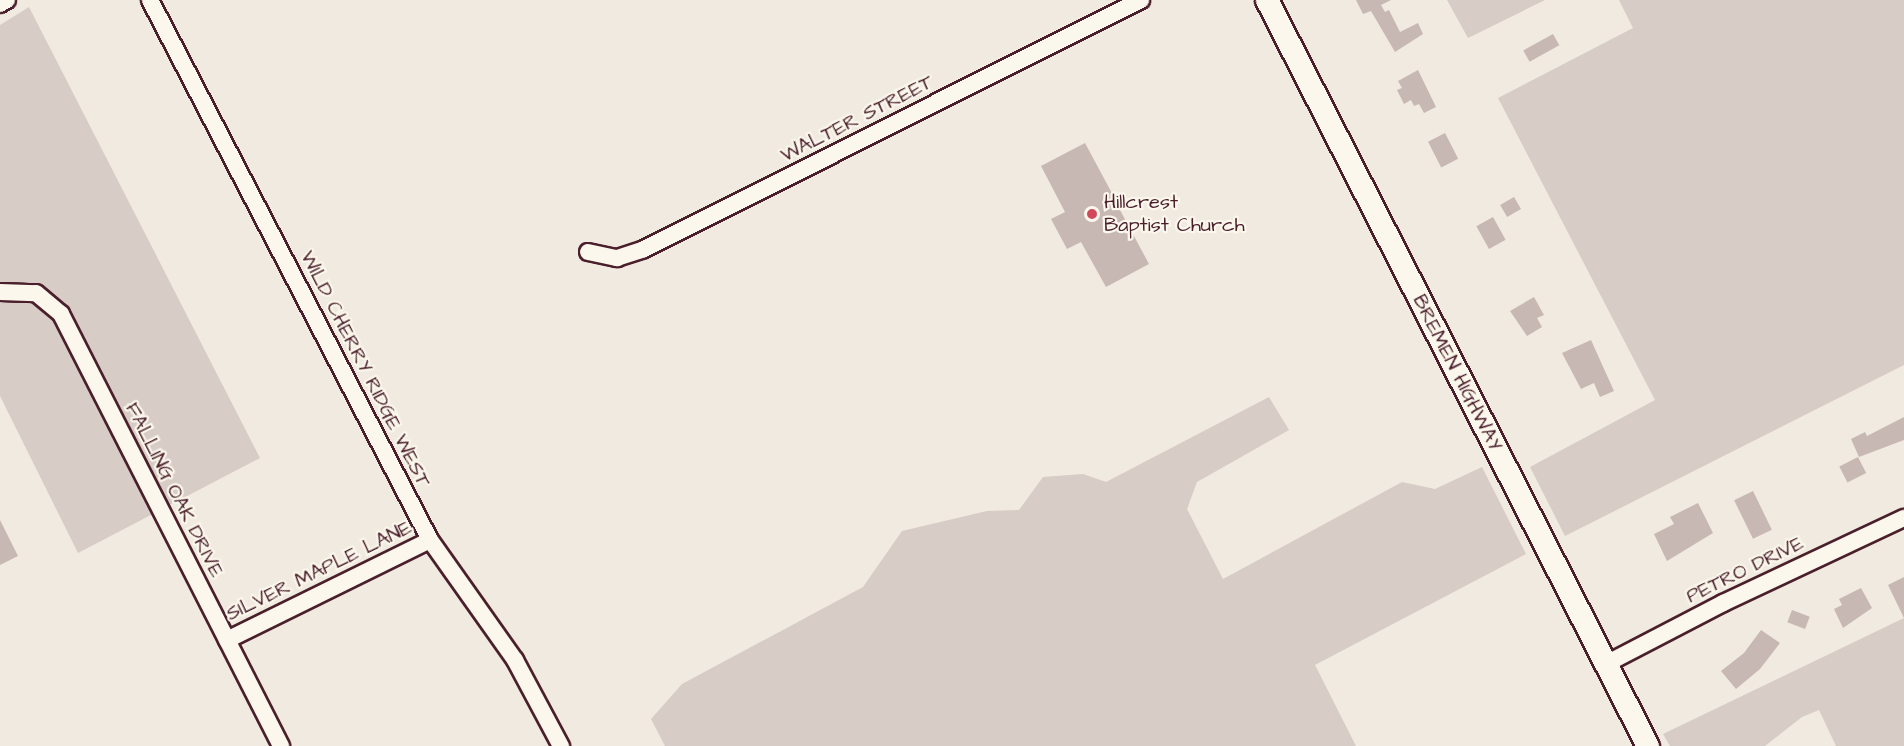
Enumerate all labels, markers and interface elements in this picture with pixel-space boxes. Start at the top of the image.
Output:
street label: WALTER STREET [777,70,937,168]
place label: Hillcrest Baptist Church [1104,190,1245,237]
marker: Hillcrest Baptist Church [1085,207,1099,221]
street label: WILD CHERRY RIDGE WEST [295,247,435,491]
street label: BREMEN HIGHWAY [1407,291,1507,455]
street label: FALLING OAK DRIVE [120,399,228,581]
street label: SILVER MAPLE LANE [222,516,416,626]
street label: PETRO DRIVE [1683,531,1807,609]

